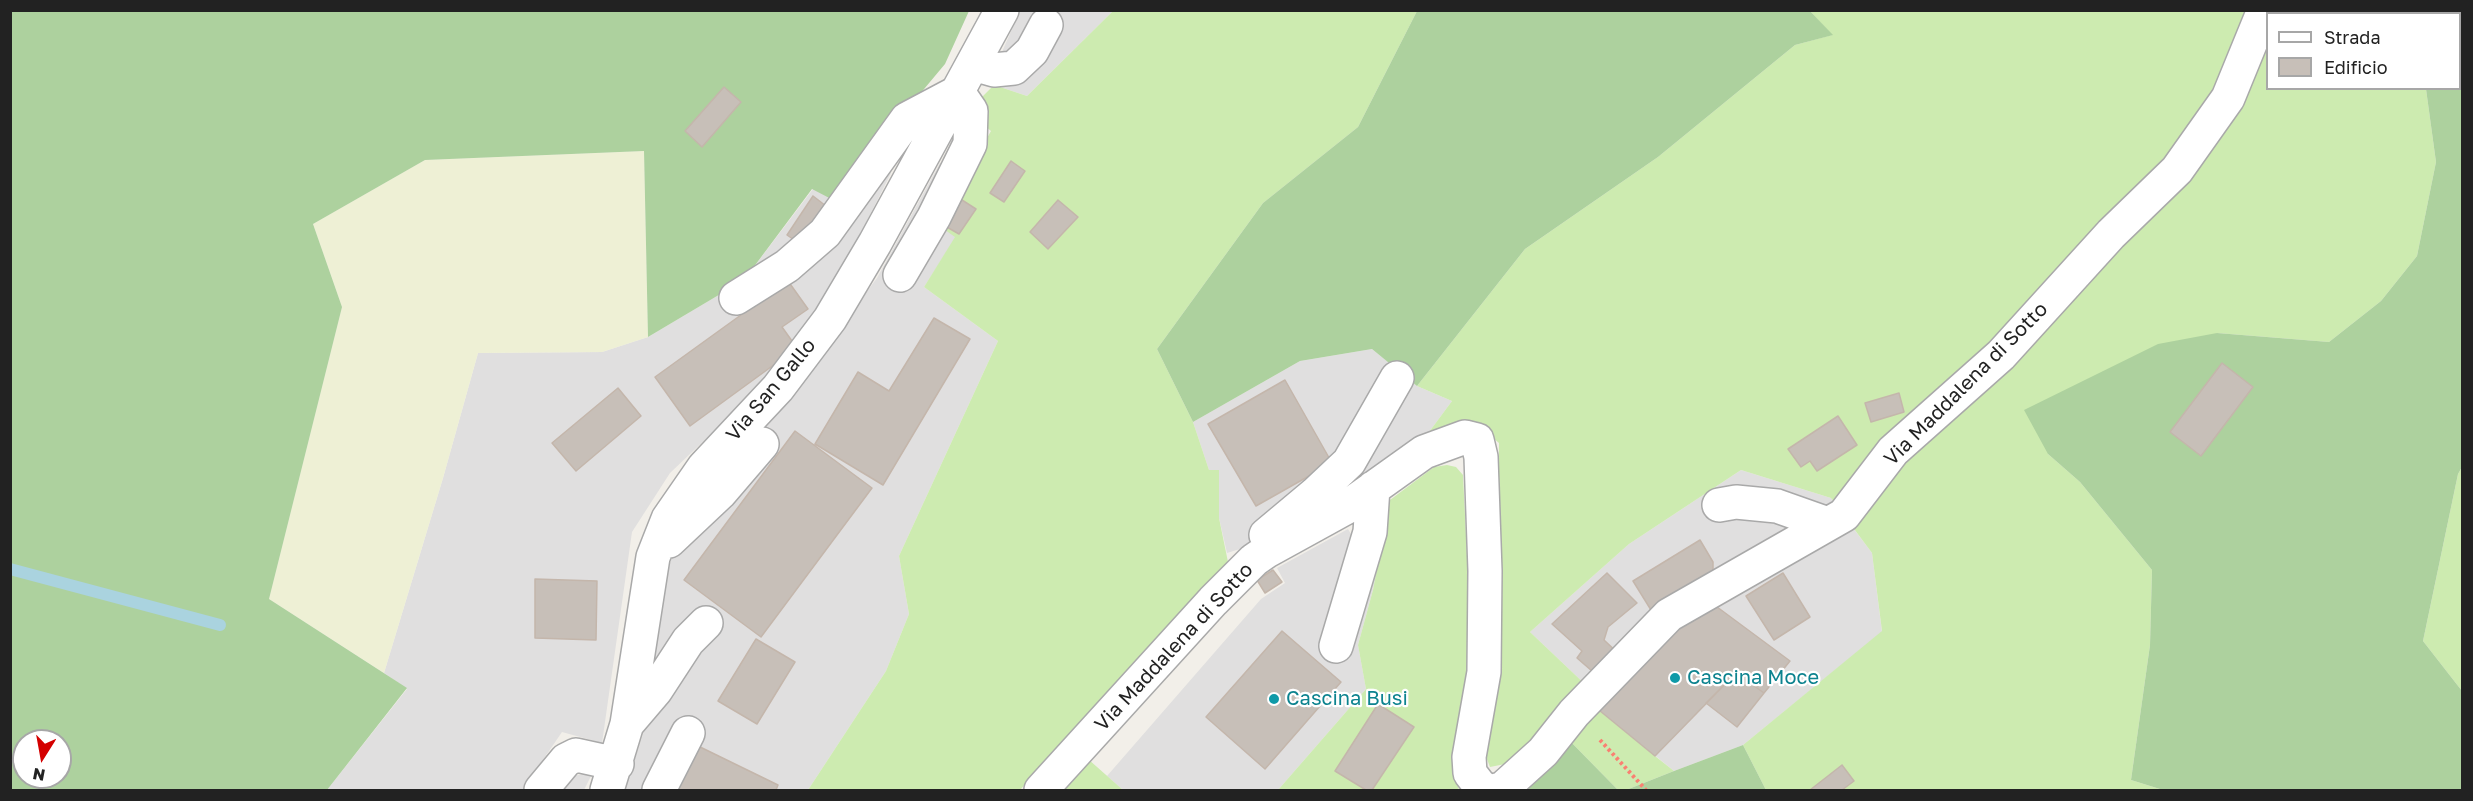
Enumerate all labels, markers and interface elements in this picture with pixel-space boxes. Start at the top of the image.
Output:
legend [2266,12,2461,90]
text: Strada [2324,26,2381,48]
text: Edificio [2324,56,2388,78]
street label: Via Maddalena di Sotto [1879,297,2053,471]
street label: Via San Gallo [721,334,821,446]
street label: Via Maddalena di Sotto [1090,558,1258,736]
place label: Cascina Moce [1687,666,1819,690]
marker: Cascina Moce [1668,671,1682,685]
place label: Cascina Busi [1286,687,1408,711]
marker: Cascina Busi [1267,692,1281,706]
north arrow [12,729,72,789]
text: N [31,764,47,786]

